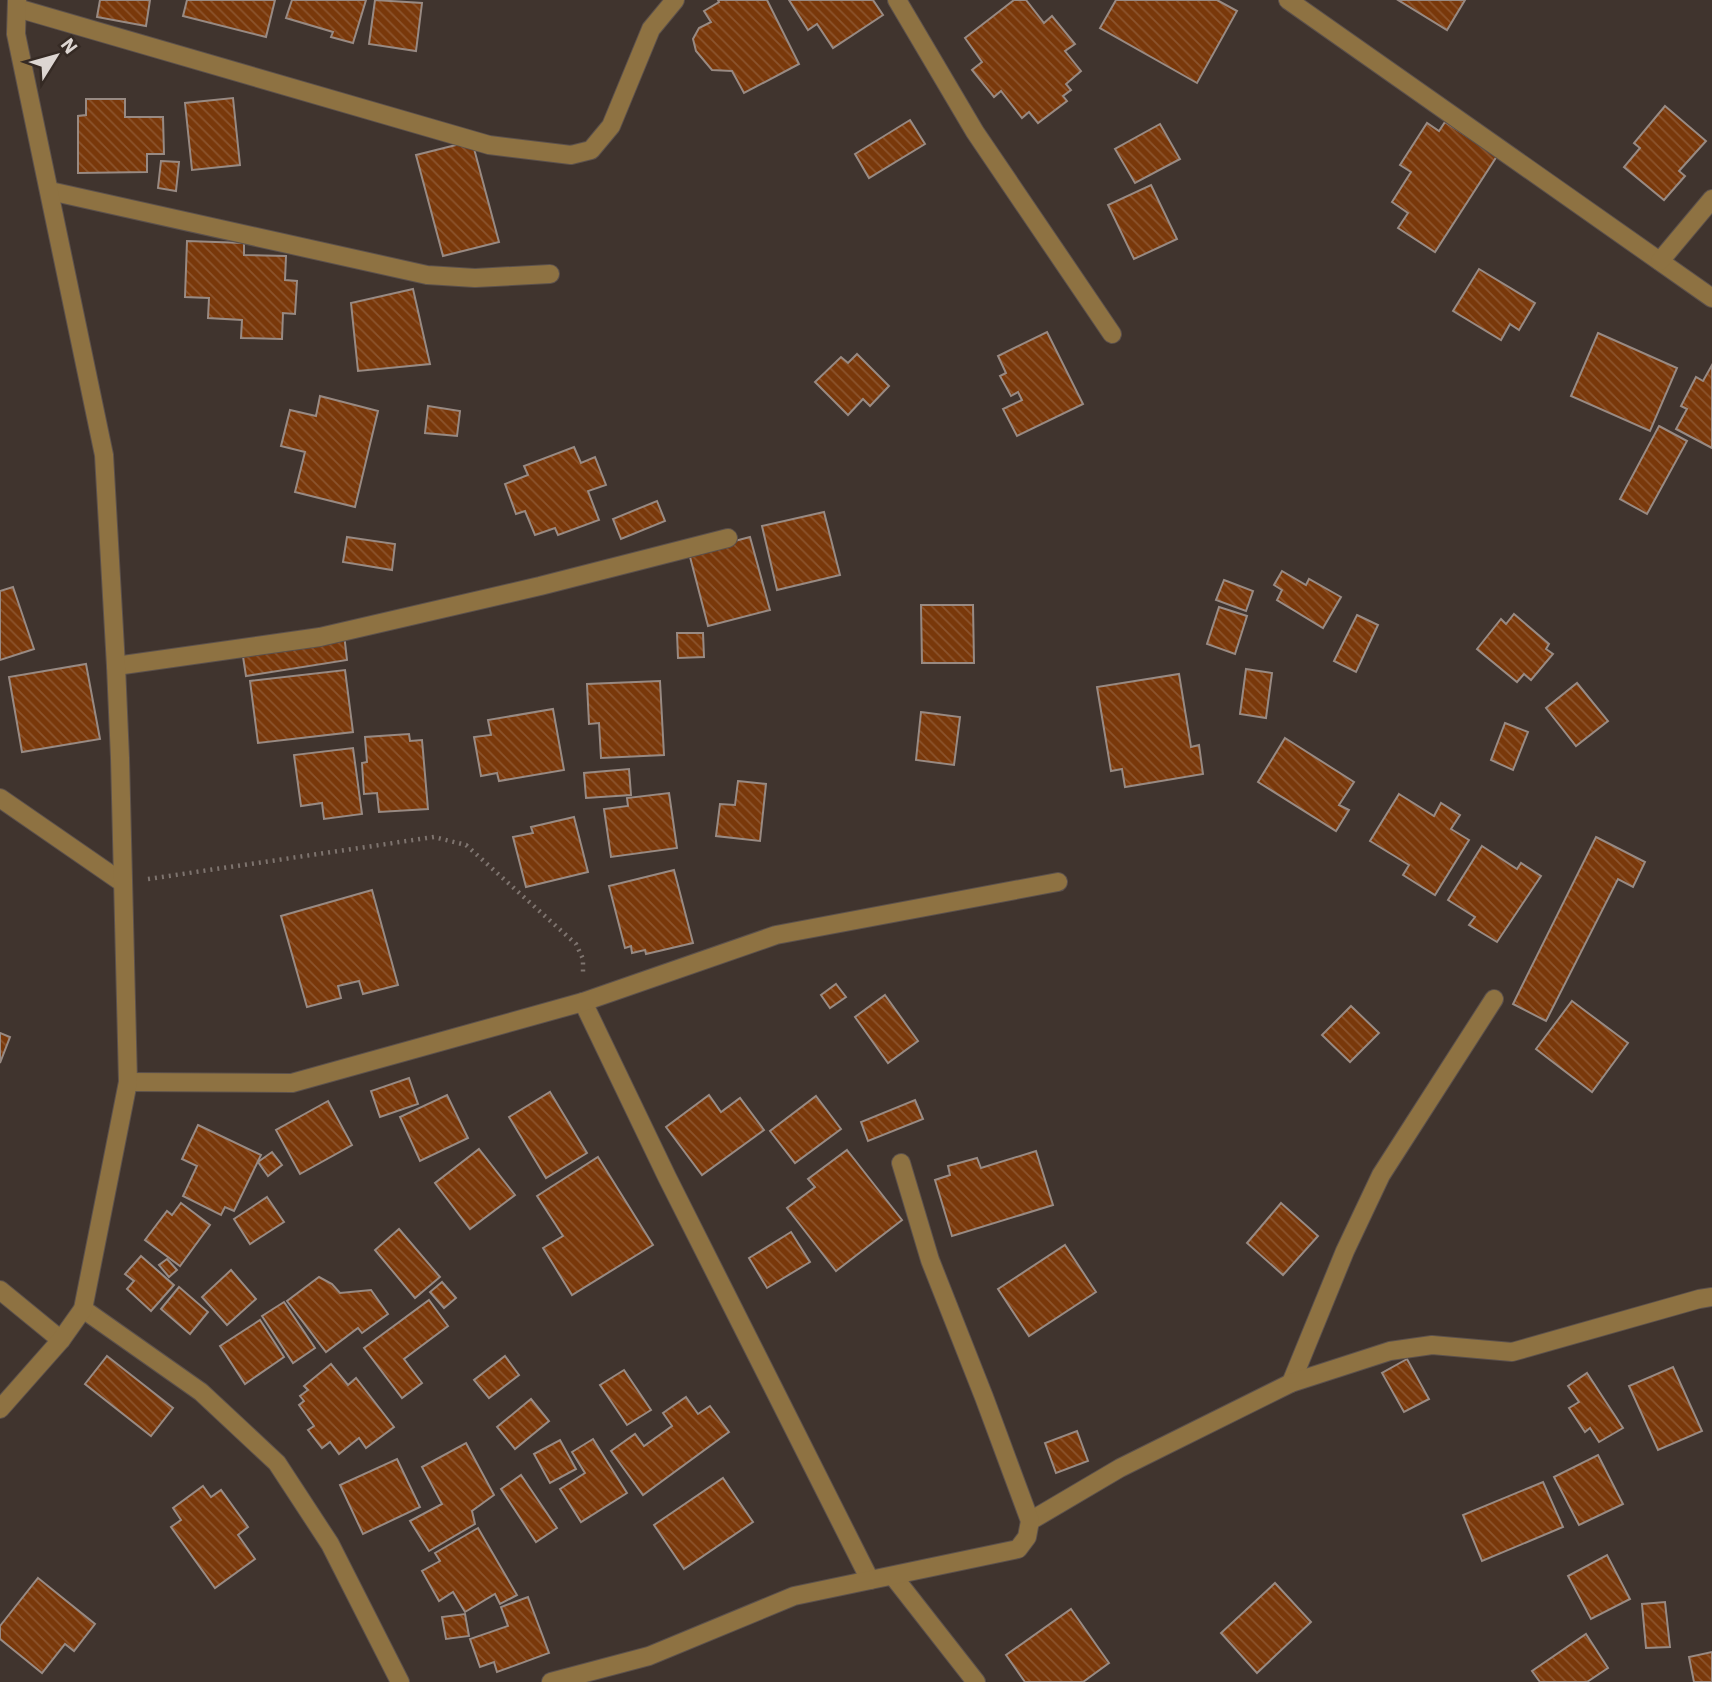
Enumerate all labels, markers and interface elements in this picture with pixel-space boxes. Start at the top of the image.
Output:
north arrow [21,21,91,91]
text: N [56,33,83,58]

